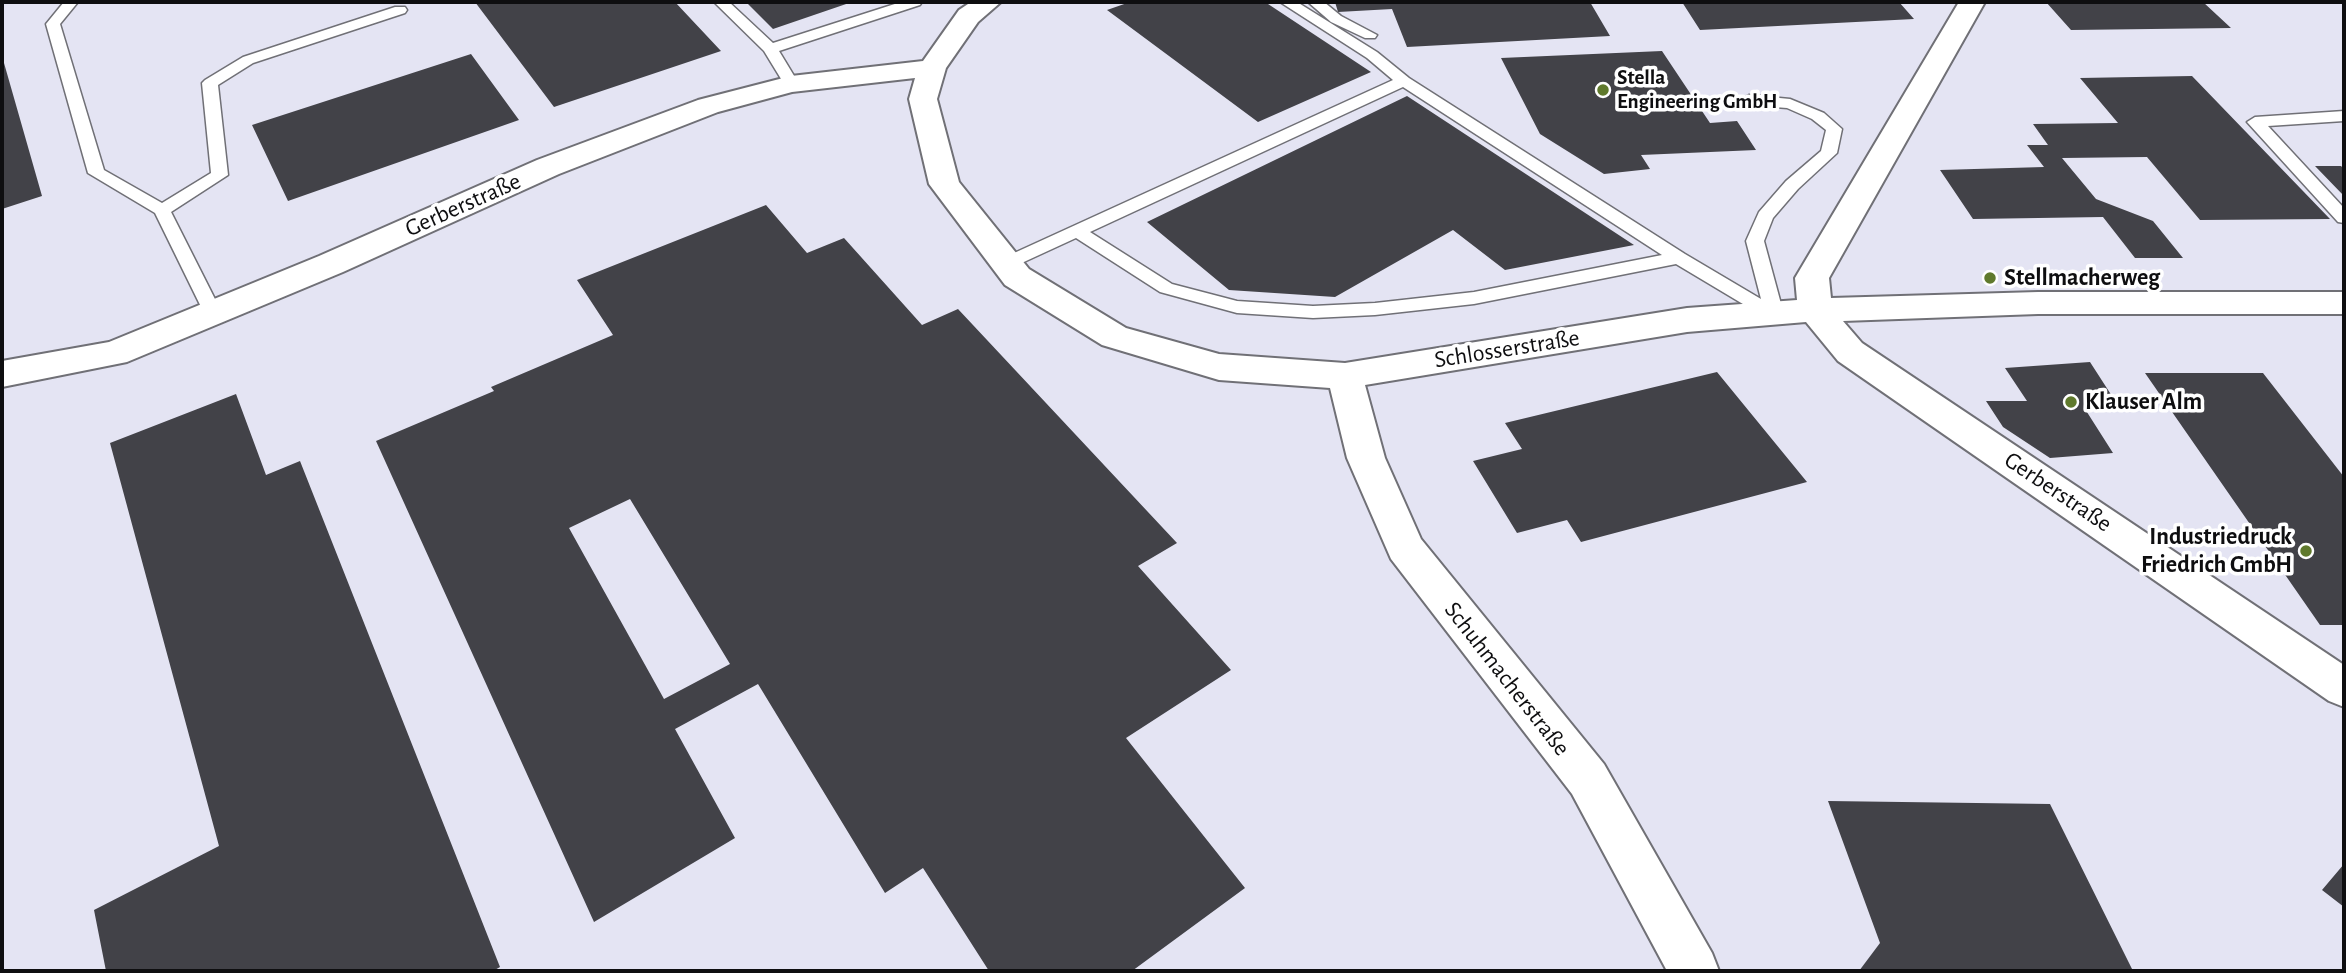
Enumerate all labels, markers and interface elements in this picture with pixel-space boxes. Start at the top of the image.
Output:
place label: Stella Engineering GmbH [1617,65,1777,115]
marker: Stella Engineering GmbH [1595,82,1611,98]
street label: Gerberstraße [401,167,525,243]
place label: Stellmacherweg [2004,264,2160,292]
marker: Stellmacherweg [1982,270,1998,286]
street label: Schlosserstraße [1432,323,1582,375]
place label: Klauser Alm [2085,388,2202,416]
marker: Klauser Alm [2063,394,2079,410]
street label: Gerberstraße [1999,446,2117,538]
place label: Industriedruck Friedrich GmbH [2141,523,2292,579]
marker: Industriedruck Friedrich GmbH [2298,543,2314,559]
street label: Schuhmacherstraße [1438,596,1576,762]

